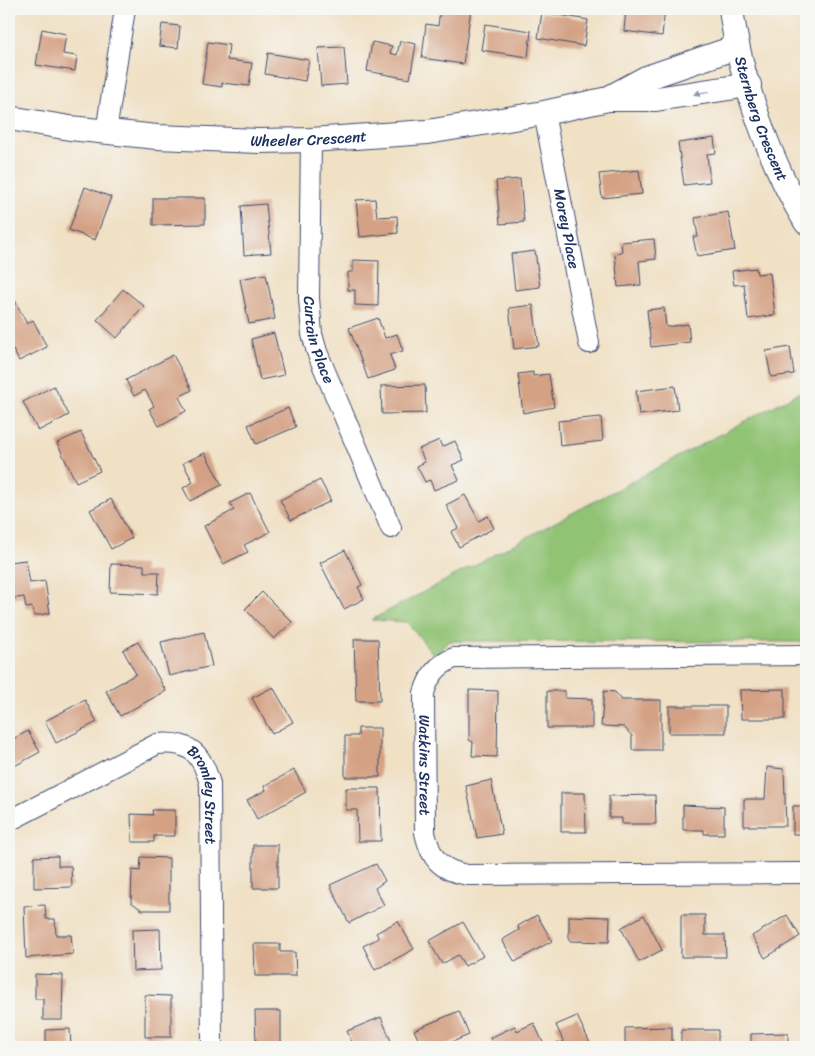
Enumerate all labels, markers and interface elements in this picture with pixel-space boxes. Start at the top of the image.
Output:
street label: Sternberg Crescent [727,53,795,186]
one-way arrow [693,89,709,97]
street label: Wheeler Crescent [250,123,368,154]
street label: Morey Place [546,186,587,271]
street label: Curtain Place [296,295,342,388]
street label: Watkins Street [411,715,438,816]
street label: Bromley Street [181,738,223,845]

